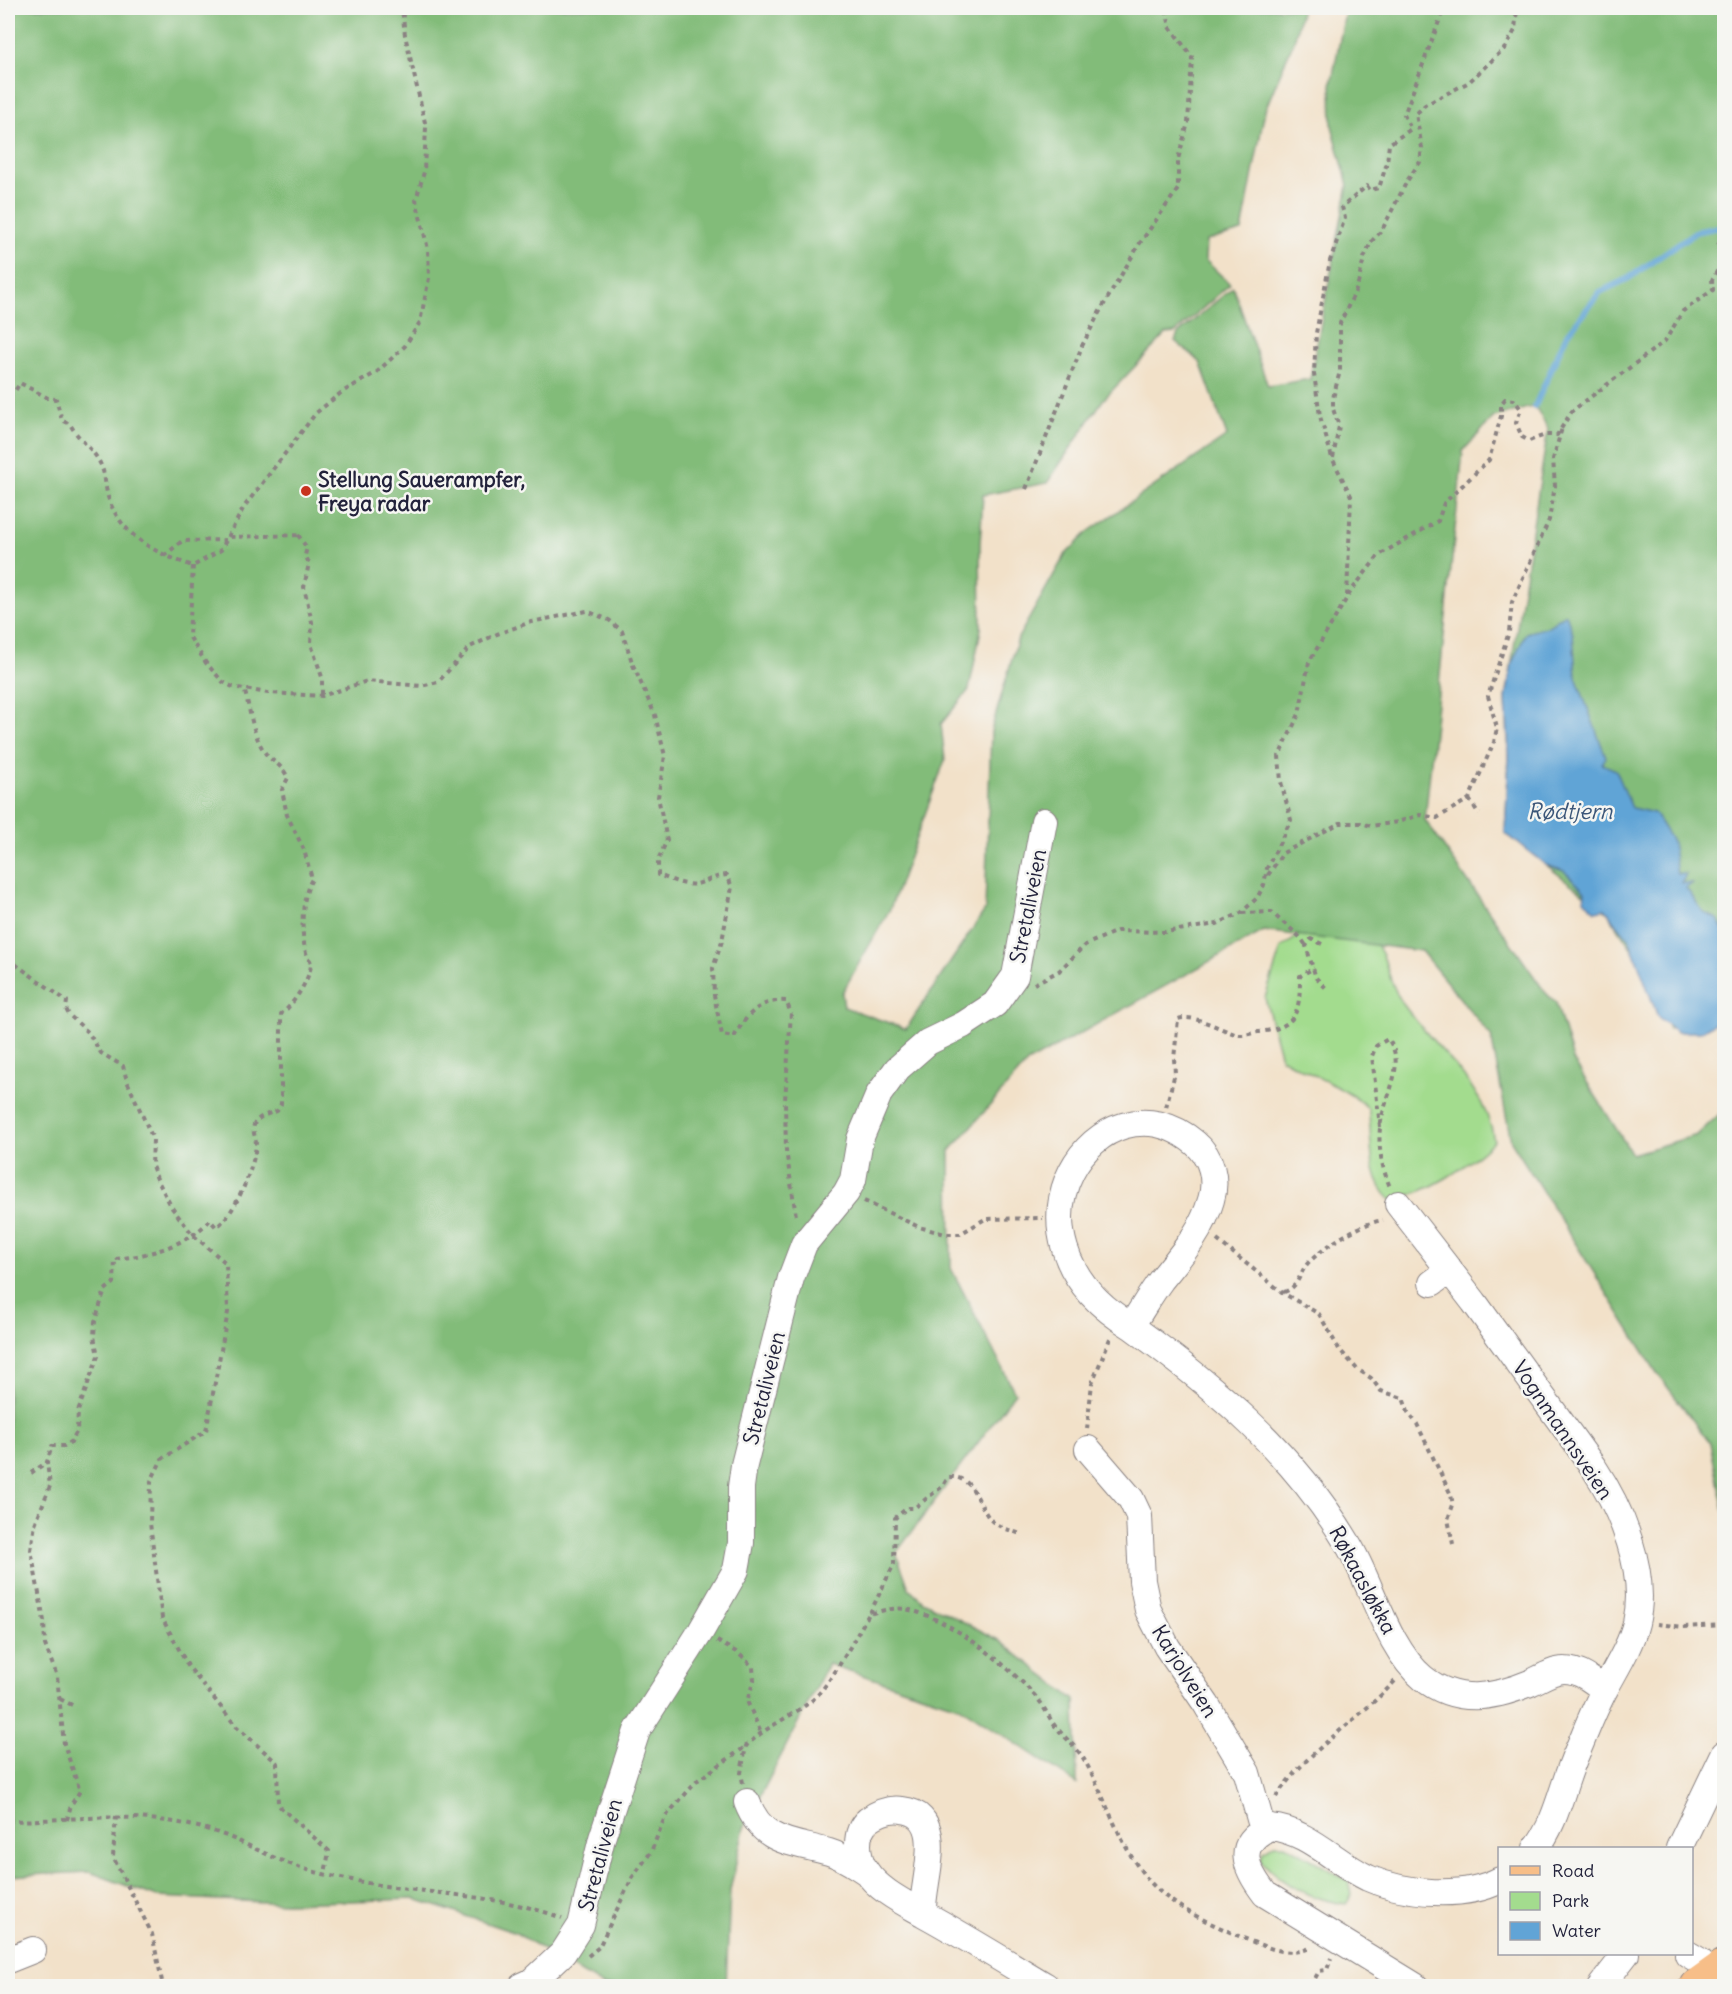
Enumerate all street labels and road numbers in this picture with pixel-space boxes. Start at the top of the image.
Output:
street label: Stretaliveien [1004,847,1052,965]
street label: Stretaliveien [737,1329,791,1447]
street label: Vognmannsveien [1507,1355,1619,1505]
street label: Røkaasløkka [1323,1521,1403,1639]
street label: Karjolveien [1146,1620,1224,1722]
street label: Stretaliveien [572,1796,628,1914]

